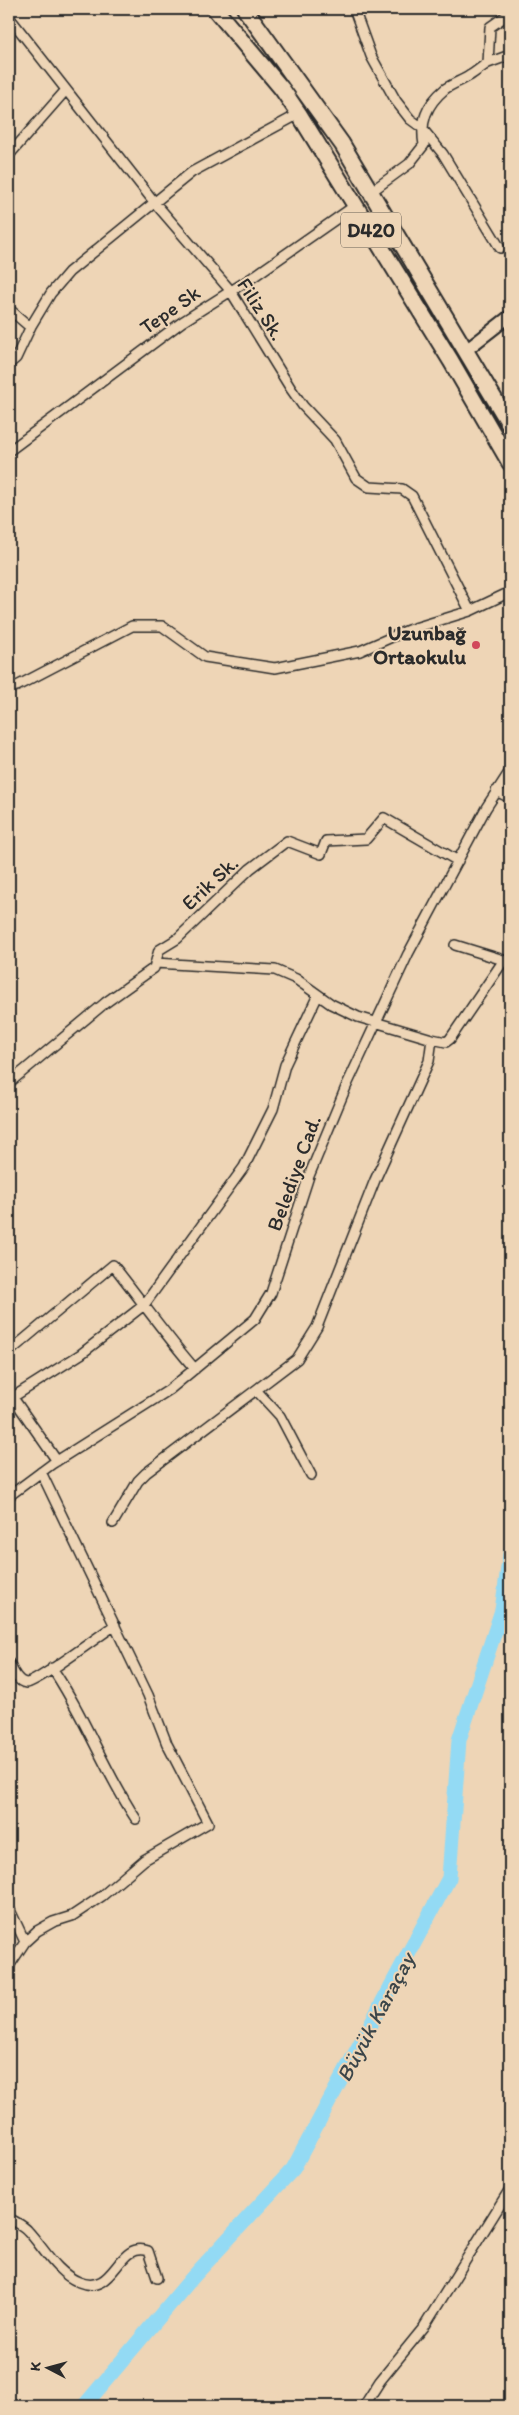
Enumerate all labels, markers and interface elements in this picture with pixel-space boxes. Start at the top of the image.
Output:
road number: D420 [341,212,401,248]
street label: Filiz Sk. [232,273,291,345]
street label: Tepe Sk [135,280,205,339]
place label: Uzunbağ Ortaokulu [373,620,467,669]
marker: Uzunbağ Ortaokulu [470,639,482,651]
street label: Erik Sk. [176,850,243,915]
street label: Belediye Cad. [261,1112,326,1234]
water label: Büyük Karaçay [330,1946,422,2086]
north arrow [22,2342,72,2392]
text: K [27,2360,45,2372]

